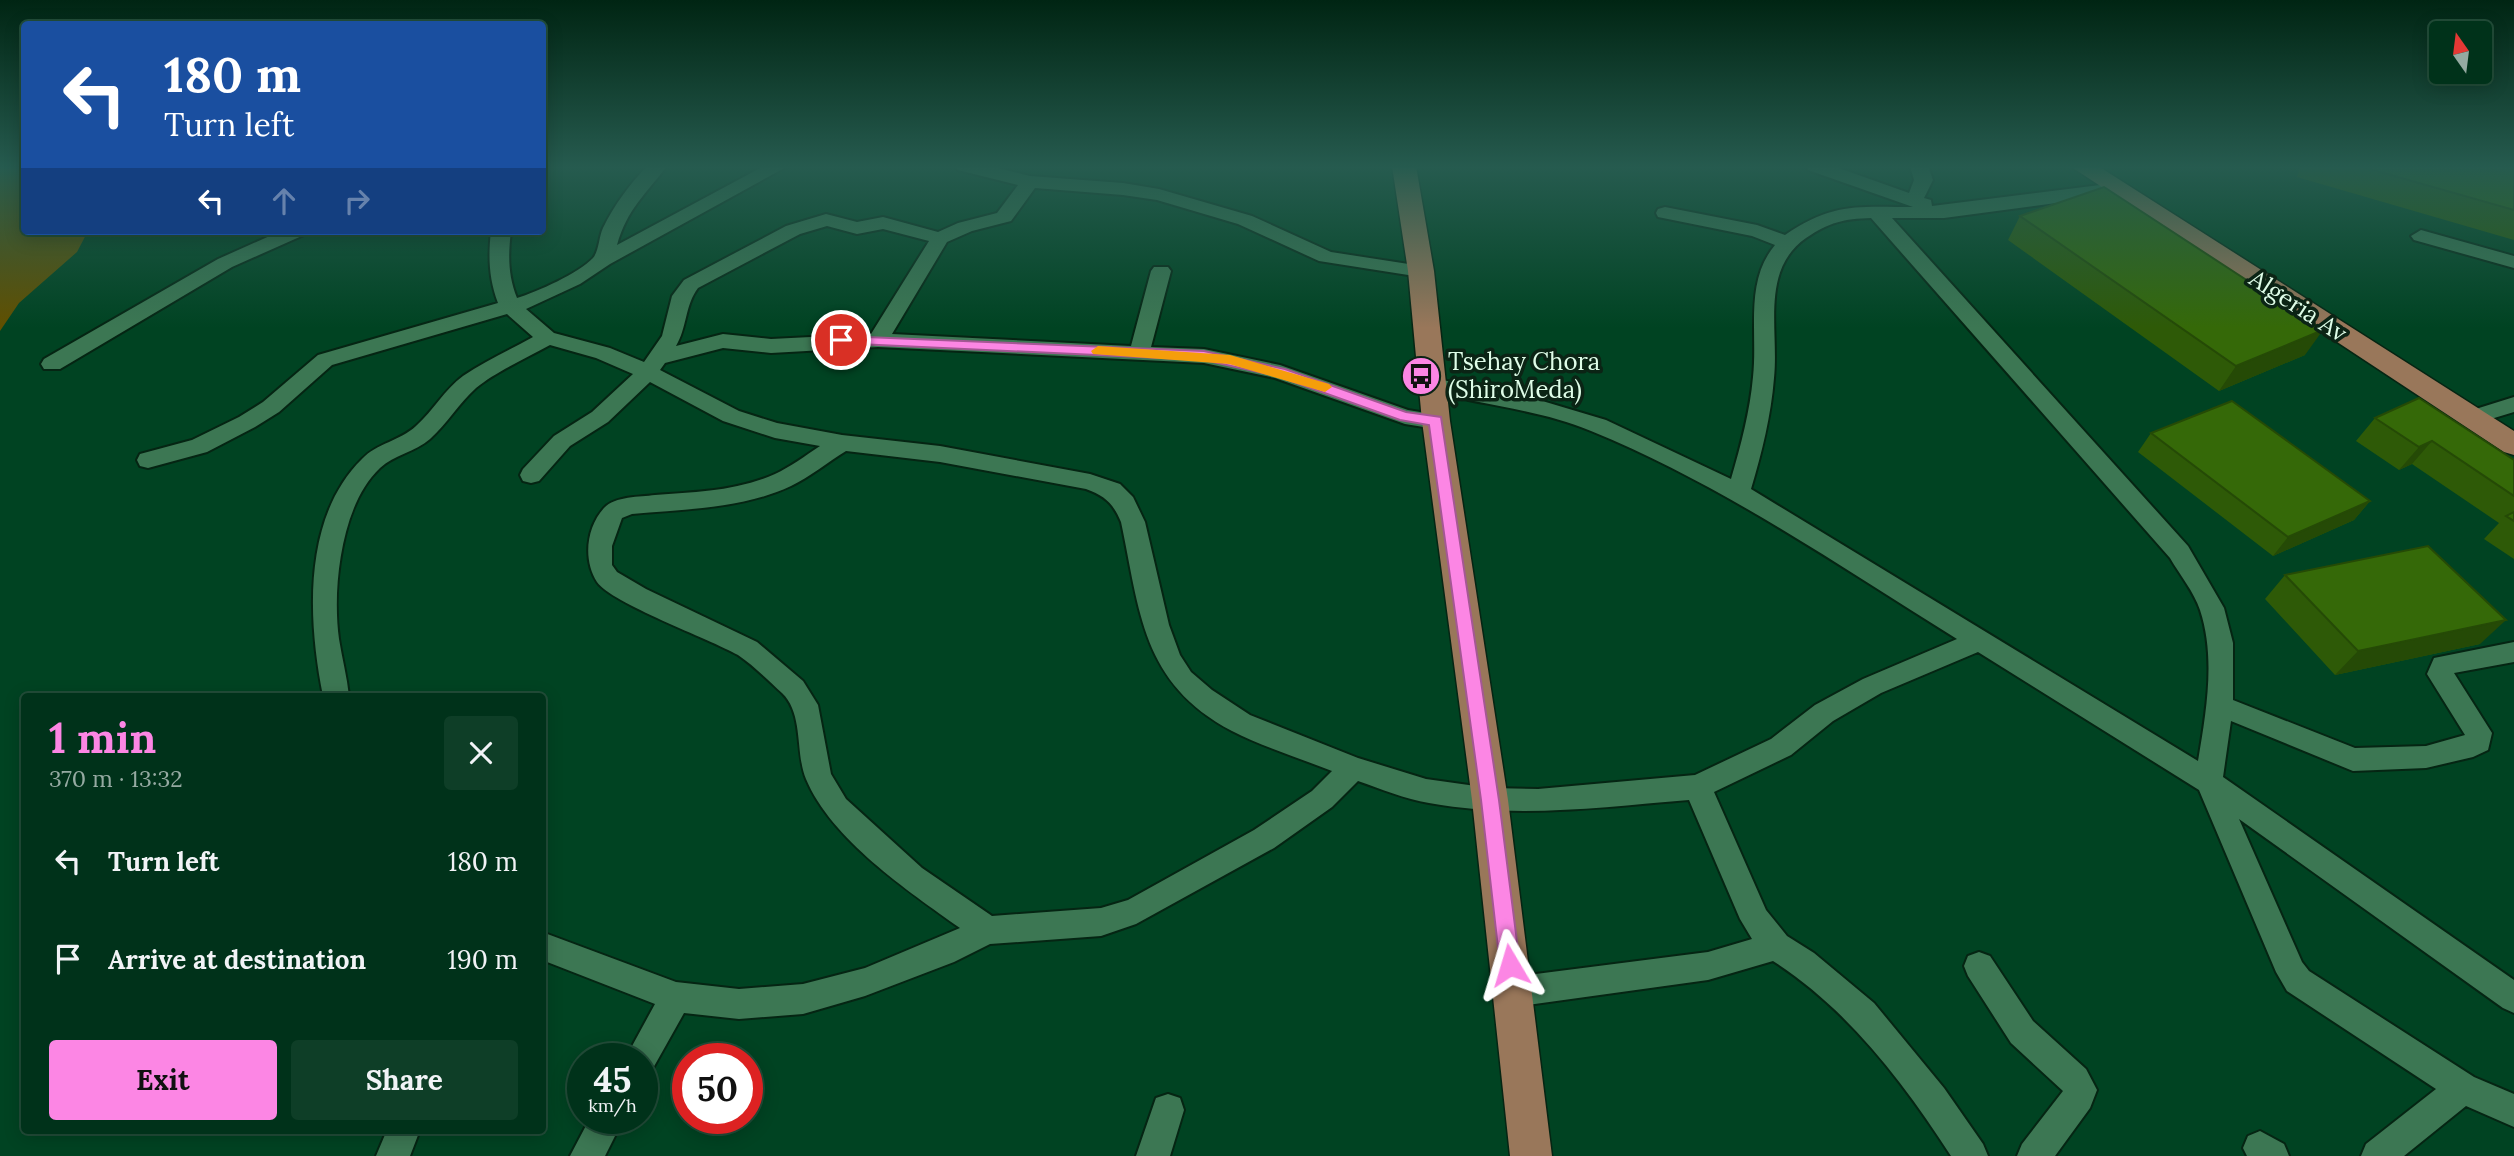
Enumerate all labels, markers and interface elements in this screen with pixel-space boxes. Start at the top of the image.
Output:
north arrow [2429,21,2492,84]
map controls [2429,21,2492,84]
text: 180 m [164,43,301,105]
icon: left [49,49,140,140]
text: Turn left [164,104,294,145]
icon: left [192,182,230,220]
icon: ahead [265,182,303,220]
icon: right [338,182,376,220]
street label: Algeria Av [2243,262,2354,349]
pin [811,310,871,370]
icon: arrive [822,321,860,359]
place label: Tsehay Chora (ShiroMeda) [1448,346,1600,405]
bus stop icon: Tsehay Chora (ShiroMeda) [1400,355,1442,397]
text: 1 min [49,711,156,765]
button: close [444,716,518,790]
text: 370 m · 13:32 [49,764,183,793]
icon: left [49,842,87,880]
text: Turn left [108,845,219,878]
text: 180 m [448,845,518,878]
position arrow [1473,928,1547,1002]
icon: arrive [49,940,87,978]
text: Arrive at destination [108,943,366,976]
text: 190 m [447,943,518,976]
button: Exit [49,1040,277,1120]
button: Share [291,1040,518,1120]
speed limit sign: 50 [672,1043,763,1134]
text: 45 [593,1057,632,1102]
text: km/h [588,1094,637,1117]

